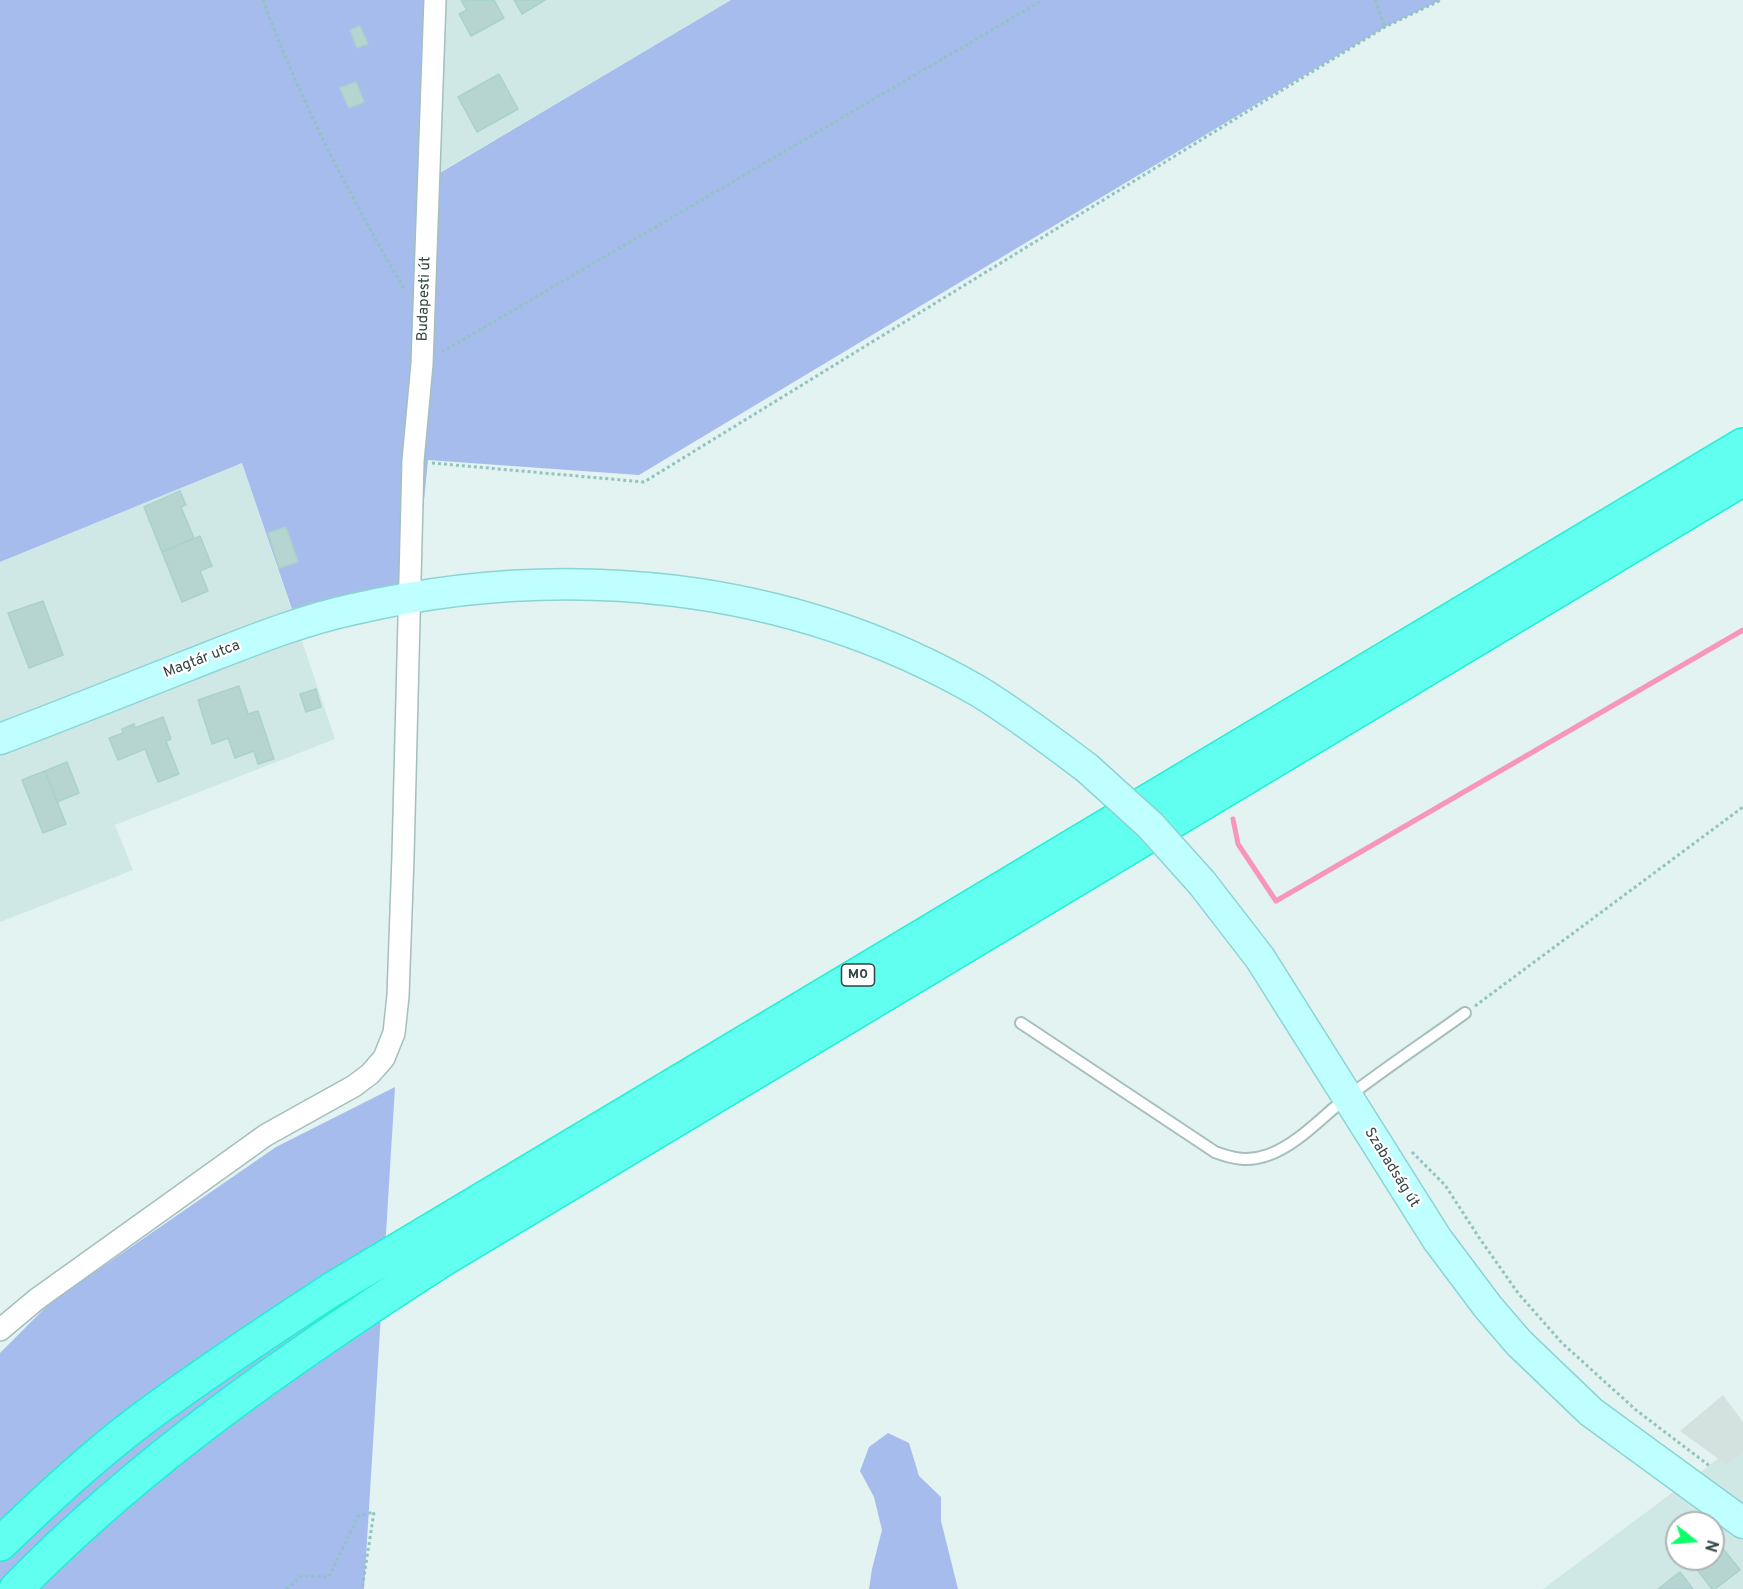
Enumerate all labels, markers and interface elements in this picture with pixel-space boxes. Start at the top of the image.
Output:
street label: Budapesti út [415,256,435,342]
street label: Magtár utca [161,637,243,683]
road number: M0 [842,964,874,986]
street label: Szabadság út [1359,1125,1423,1211]
north arrow [1665,1511,1725,1571]
text: N [1699,1537,1722,1554]

